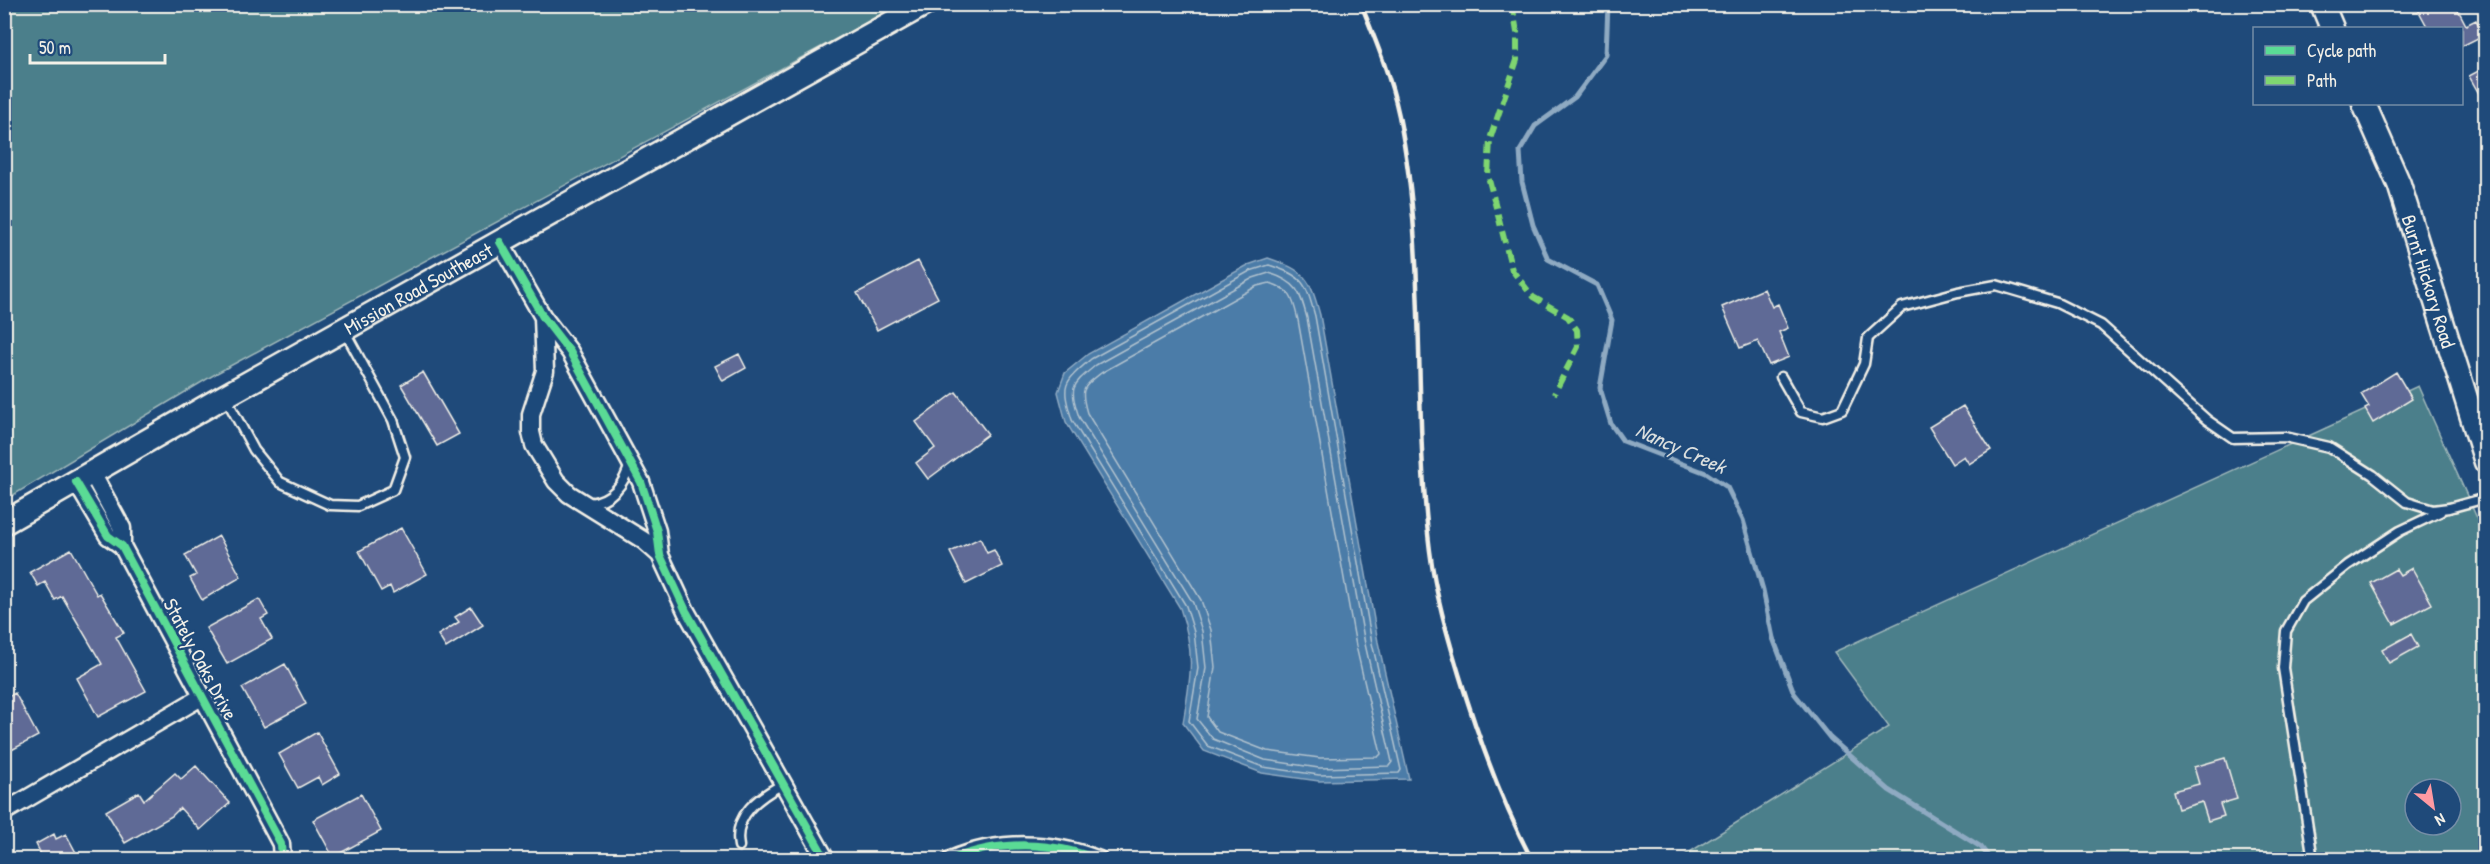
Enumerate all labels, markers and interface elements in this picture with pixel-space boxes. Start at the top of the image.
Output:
scale bar [30,27,165,65]
legend [2253,27,2463,105]
text: 50 m [39,35,71,60]
text: Cycle path [2307,38,2377,63]
text: Path [2307,68,2337,93]
street label: Burnt Hickory Road [2396,211,2463,351]
street label: Mission Road Southeast [339,235,498,340]
water label: Nancy Creek [1631,415,1733,482]
street label: Stately Oaks Drive [158,593,244,725]
north arrow [2403,777,2463,837]
text: N [2431,808,2450,832]

